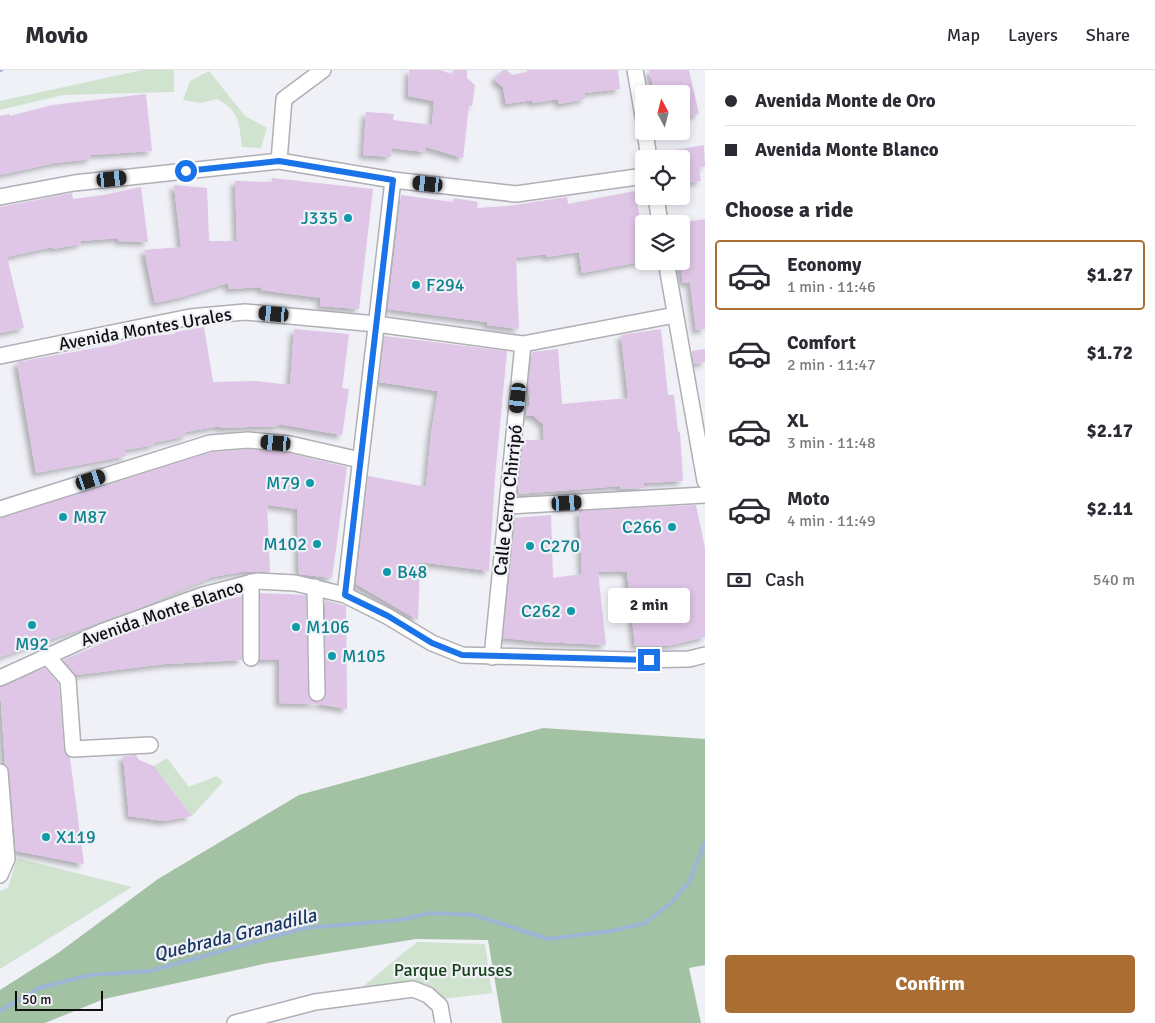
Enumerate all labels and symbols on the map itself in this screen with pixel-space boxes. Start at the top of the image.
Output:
north arrow [635,85,690,140]
route start [175,160,197,182]
car [96,170,127,188]
car [412,175,443,193]
place label: J335 [301,207,338,229]
marker: J335 [342,212,354,224]
place label: F294 [426,274,465,296]
marker: F294 [410,279,422,291]
street label: Avenida Montes Urales [57,303,233,355]
car [258,305,289,323]
car [508,382,527,414]
street label: Calle Cerro Chirripó [489,423,527,577]
car [260,434,291,452]
car [74,468,107,492]
place label: M79 [266,472,300,494]
marker: M79 [304,477,316,489]
car [551,495,582,511]
place label: M87 [73,506,107,528]
marker: M87 [57,511,69,523]
place label: C266 [622,516,662,538]
marker: C266 [666,521,678,533]
place label: M102 [263,533,307,555]
place label: C270 [540,535,580,557]
marker: M102 [311,538,323,550]
marker: C270 [524,540,536,552]
place label: B48 [397,561,427,583]
marker: B48 [381,566,393,578]
street label: Avenida Monte Blanco [78,575,246,651]
callout: 2 min [608,588,690,622]
place label: C262 [521,600,561,622]
marker: C262 [565,605,577,617]
place label: M106 [306,616,350,638]
marker: M92 [26,619,38,631]
marker: M106 [290,621,302,633]
place label: M92 [15,633,49,655]
place label: M105 [342,645,386,667]
route end [638,649,660,671]
marker: M105 [326,650,338,662]
place label: X119 [56,826,96,848]
marker: X119 [40,831,52,843]
water label: Quebrada Granadilla [151,903,320,967]
park label: Parque Puruses [394,959,512,981]
scale bar [15,988,102,1011]

